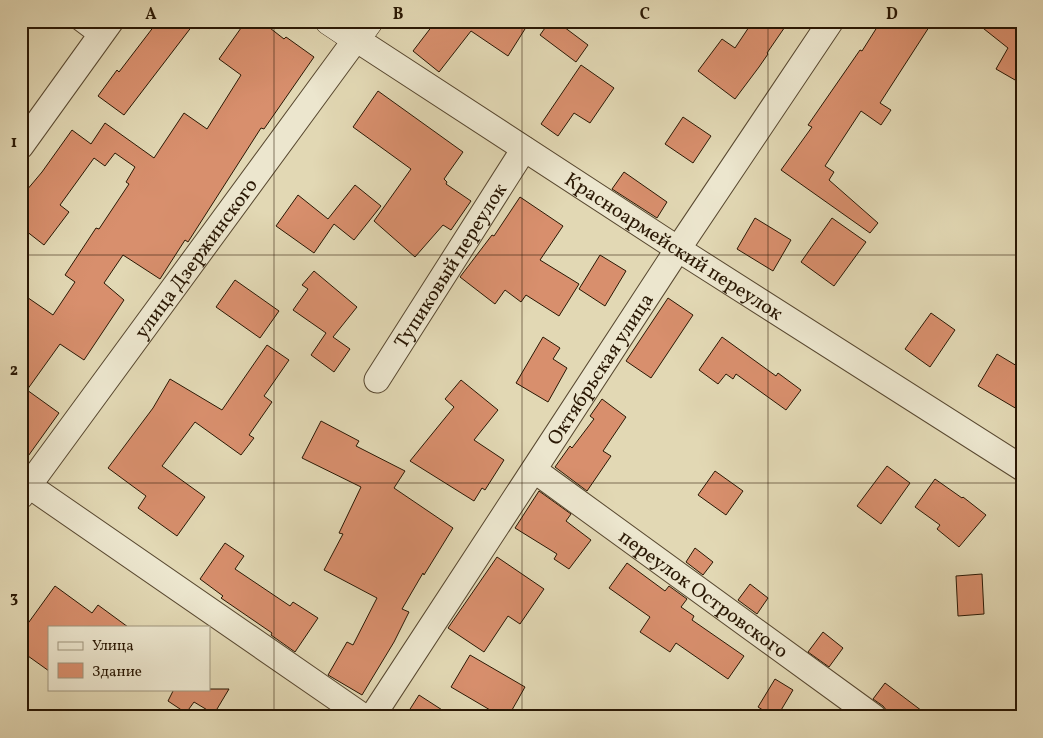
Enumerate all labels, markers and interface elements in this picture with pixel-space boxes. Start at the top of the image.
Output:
text: A [145,4,157,26]
text: B [393,4,404,26]
text: C [640,4,650,26]
text: D [886,4,898,26]
text: 1 [11,132,17,154]
street label: Красноармейский переулок [558,167,788,328]
street label: улица Дзержинского [129,173,265,345]
street label: Тупиковый переулок [389,178,515,354]
street label: Октябрьская улица [541,288,661,451]
text: 2 [10,360,18,382]
street label: переулок Островского [612,524,793,666]
text: 3 [10,587,18,609]
legend [48,626,210,690]
text: Улица [92,636,134,657]
text: Здание [92,662,142,683]

